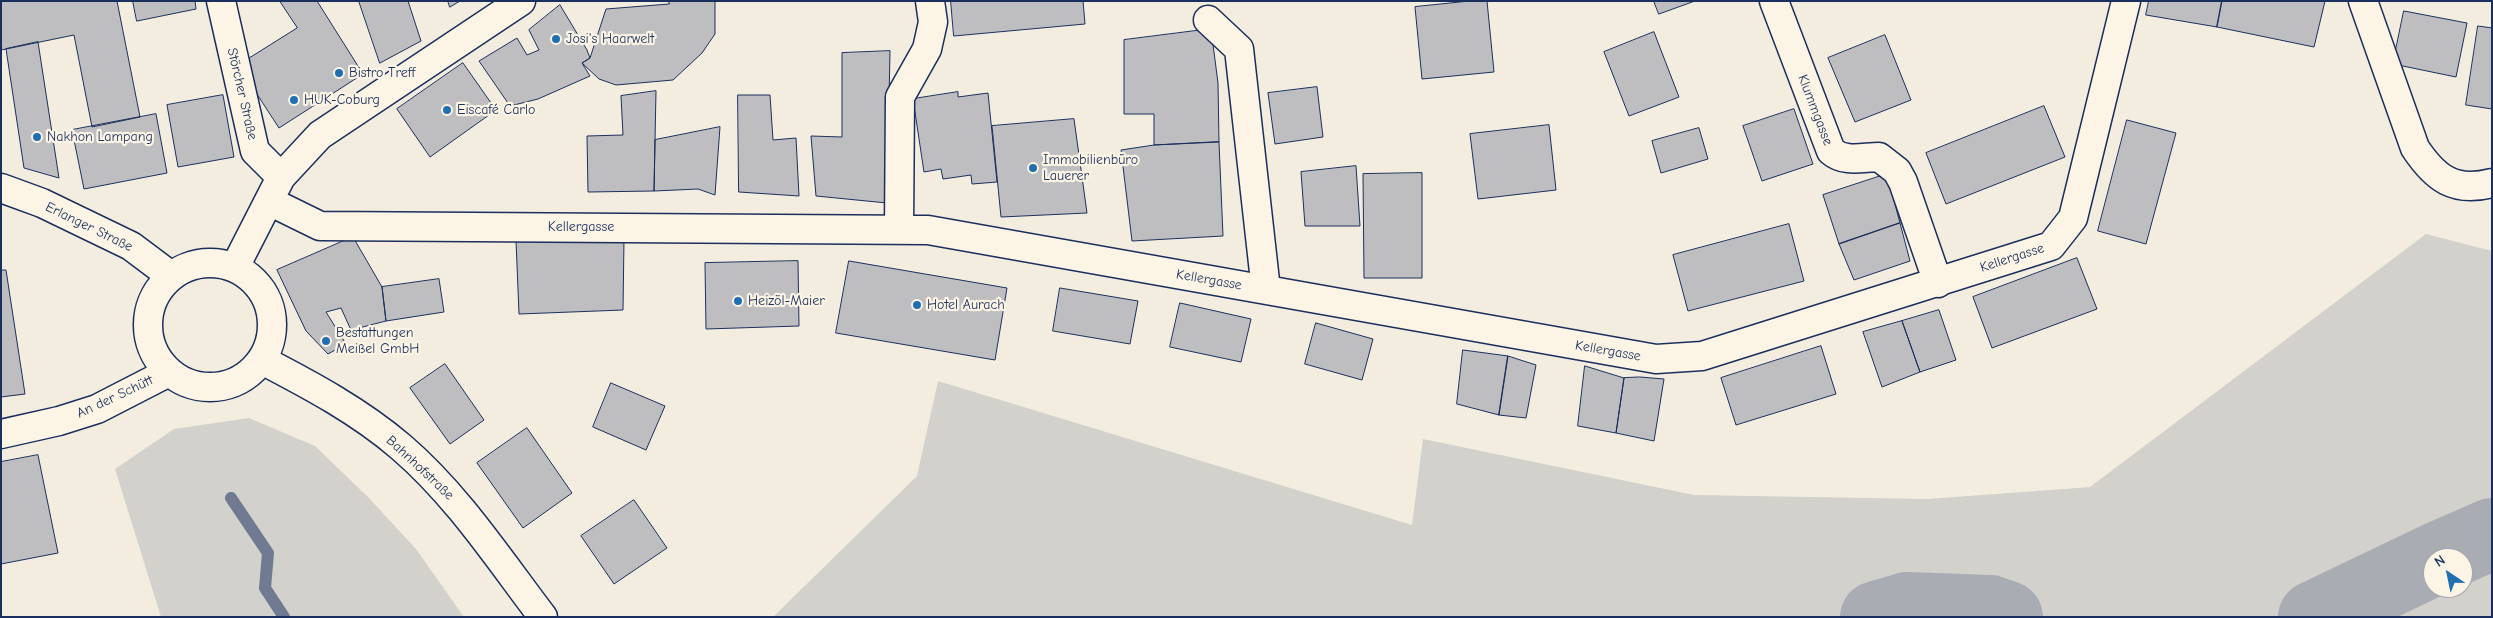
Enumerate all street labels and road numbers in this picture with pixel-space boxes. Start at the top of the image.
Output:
street label: Störcher Straße [223,46,261,142]
street label: Klummgasse [1794,72,1836,148]
street label: Erlanger Straße [42,199,136,255]
street label: Kellergasse [548,219,614,235]
street label: Kellergasse [1978,240,2046,276]
street label: Kellergasse [1175,266,1243,294]
street label: Kellergasse [1574,337,1642,365]
street label: An der Schütt [74,372,156,422]
street label: Bahnhofstraße [383,432,457,504]

